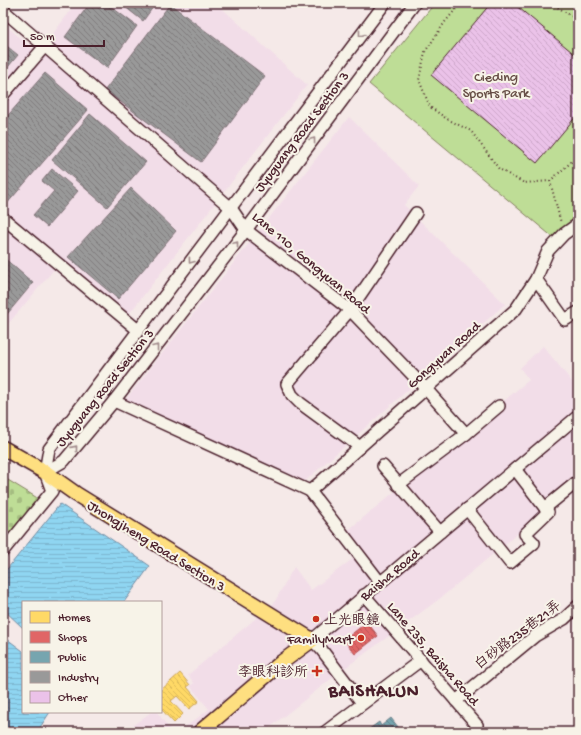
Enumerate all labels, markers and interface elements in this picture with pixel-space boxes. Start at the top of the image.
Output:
scale bar [24,22,104,48]
one-way arrow [359,30,366,37]
text: 50 m [30,31,55,45]
street label: Jyuguang Road Section 3 [252,69,354,196]
park label: Cieding Sports Park [463,70,531,103]
one-way arrow [309,137,316,144]
street label: Lane 110, Gongyuan Road [248,209,375,320]
one-way arrow [231,242,238,249]
one-way arrow [188,257,195,264]
street label: Gongyuan Road [405,317,486,393]
street label: Jyuguang Road Section 3 [53,326,159,451]
one-way arrow [151,344,158,351]
one-way arrow [70,446,77,453]
street label: Jhongjheng Road Section 3 [84,498,228,597]
street label: Baisha Road [357,545,425,606]
street label: 白砂路235巷21弄 [471,597,565,674]
street label: Lane 235, Baisha Road [383,599,483,711]
legend [22,601,162,713]
text: Homes [58,612,91,626]
place label: 上光眼鏡 [324,613,380,630]
marker: 上光眼鏡 [311,614,321,624]
text: Shops [58,632,87,646]
place label: FamilyMart [286,632,354,649]
marker: FamilyMart [356,633,366,643]
text: Public [57,652,87,666]
place label: 李眼科診所 [238,665,308,682]
marker: 李眼科診所 [311,665,323,677]
text: Industry [58,672,99,686]
district label: BAISHALUN [327,682,420,703]
text: Other [58,692,89,706]

